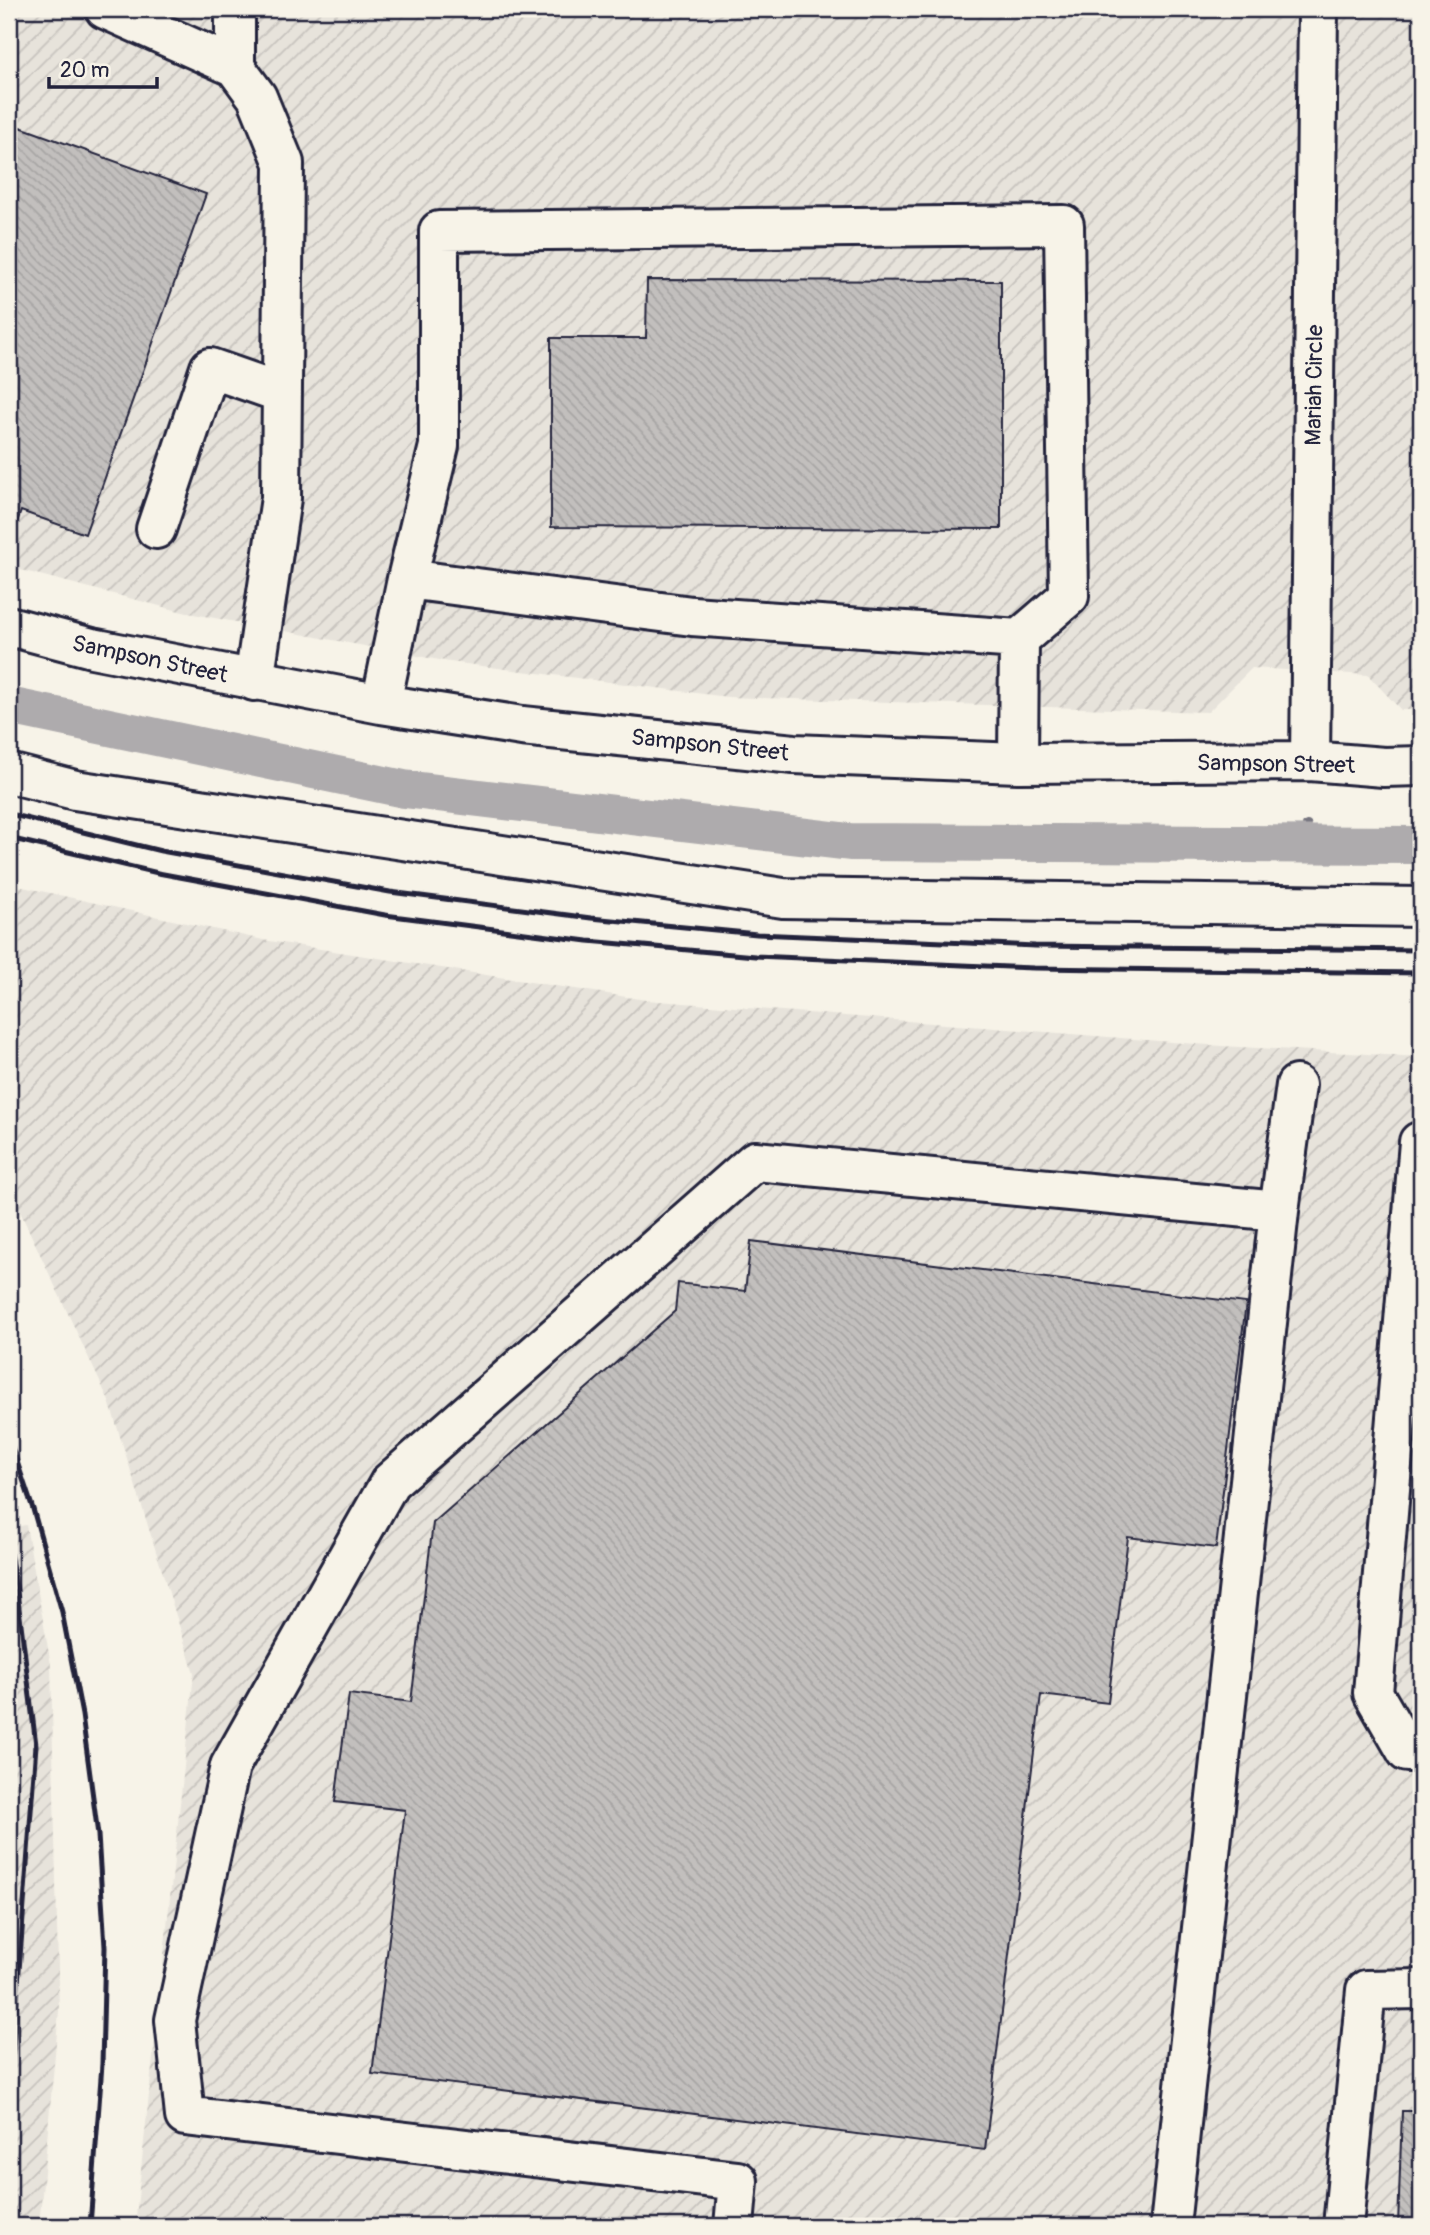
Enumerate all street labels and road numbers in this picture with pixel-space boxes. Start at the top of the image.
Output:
street label: Mariah Circle [1298,324,1330,446]
street label: Sampson Street [70,628,231,690]
street label: Sampson Street [630,722,791,768]
street label: Sampson Street [1197,748,1356,780]

